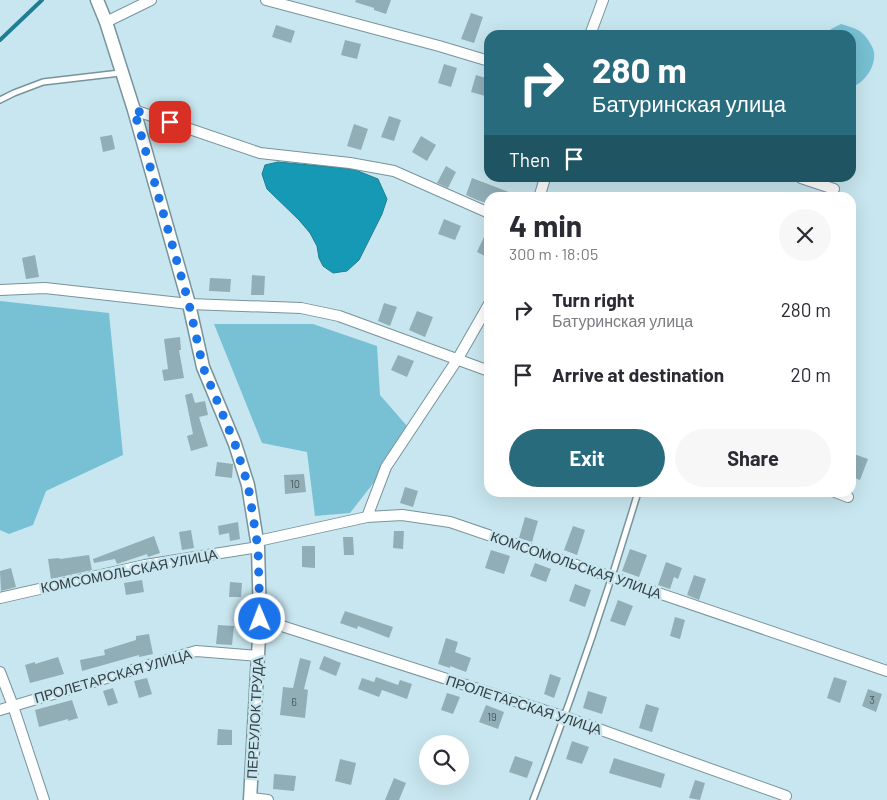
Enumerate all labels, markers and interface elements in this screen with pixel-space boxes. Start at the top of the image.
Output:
text: 280 m [592,48,687,90]
icon: right [509,50,574,115]
text: Батуринская улица [592,90,786,116]
pin [149,101,191,143]
icon: arrive [156,108,184,136]
icon: arrive [560,145,588,173]
text: Then [509,148,550,171]
text: 4 min [509,207,582,243]
button: close [779,209,831,261]
text: 300 m · 18:05 [509,244,598,263]
text: Turn right [552,288,634,311]
icon: right [509,296,537,324]
text: 280 m [781,298,831,321]
text: Батуринская улица [552,311,693,330]
icon: arrive [509,361,537,389]
text: Arrive at destination [552,363,724,386]
text: 20 m [791,363,831,386]
button: Exit [509,429,665,487]
button: Share [675,429,831,487]
house number: 10 [290,477,300,490]
street label: КОМСОМОЛЬСКАЯ УЛИЦА [488,527,664,602]
street label: КОМСОМОЛЬСКАЯ УЛИЦА [39,545,219,596]
position arrow [233,592,285,644]
street label: ПРОЛЕТАРСКАЯ УЛИЦА [32,645,194,706]
street label: ПЕРЕУЛОК ТРУДА [243,656,266,779]
street label: ПРОЛЕТАРСКАЯ УЛИЦА [444,671,605,738]
house number: 3 [869,693,875,706]
house number: 6 [291,695,297,708]
house number: 19 [487,710,497,723]
map controls [419,735,469,785]
button: search [419,735,469,785]

